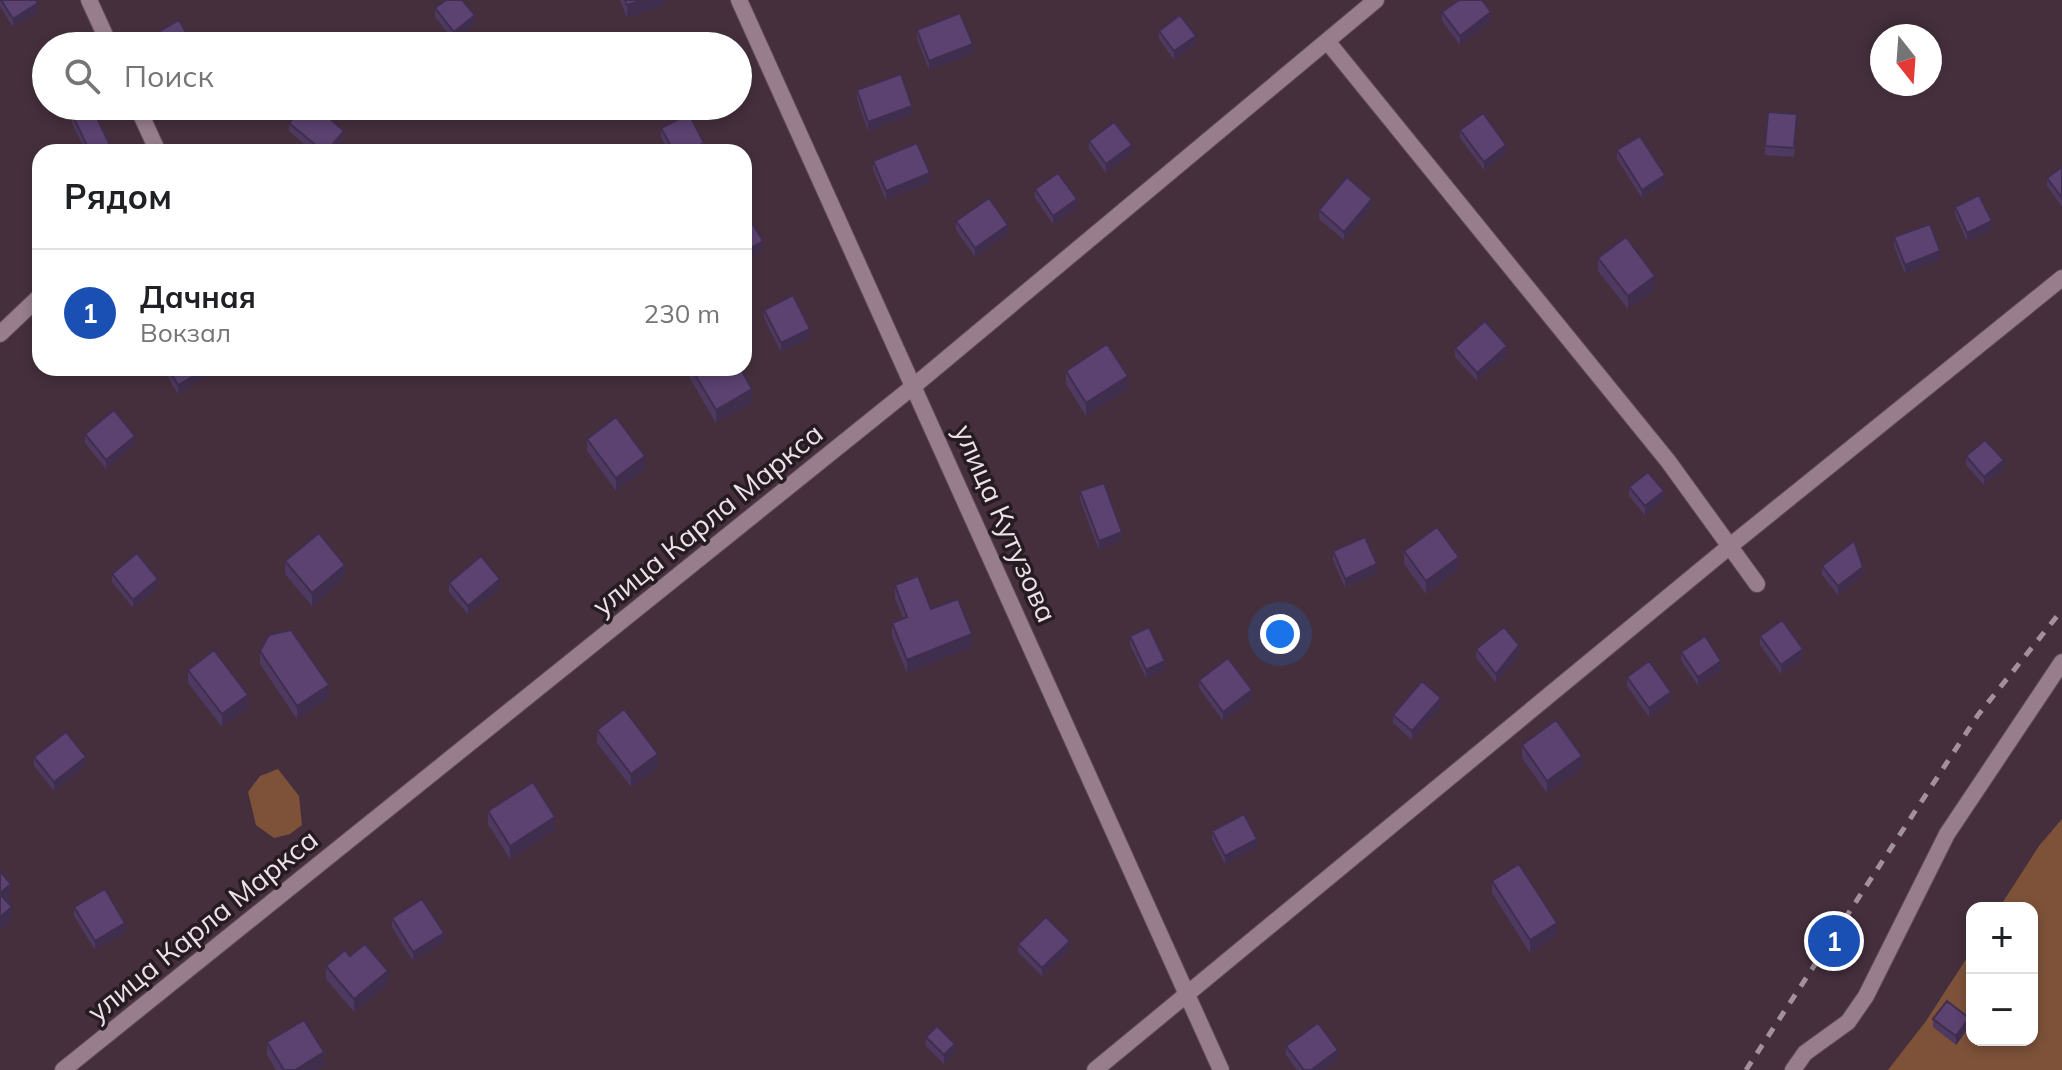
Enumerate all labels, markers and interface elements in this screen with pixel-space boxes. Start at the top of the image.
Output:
north arrow [1870,24,1942,96]
search box [32,32,752,120]
icon: search [60,54,104,98]
text: Поиск [124,57,214,95]
text: Рядом [64,175,172,218]
text: Дачная [140,278,256,316]
text: 1 [82,297,98,330]
text: 230 m [644,297,720,330]
text: Вокзал [140,316,231,349]
street label: улица Карла Маркса [585,415,829,623]
street label: улица Кутузова [947,419,1065,627]
your location [1260,614,1300,654]
street label: улица Карла Маркса [80,821,324,1029]
map controls [1966,902,2038,1046]
button: + [1966,902,2038,974]
pin: 1 [1808,911,1860,971]
button: − [1966,974,2038,1046]

